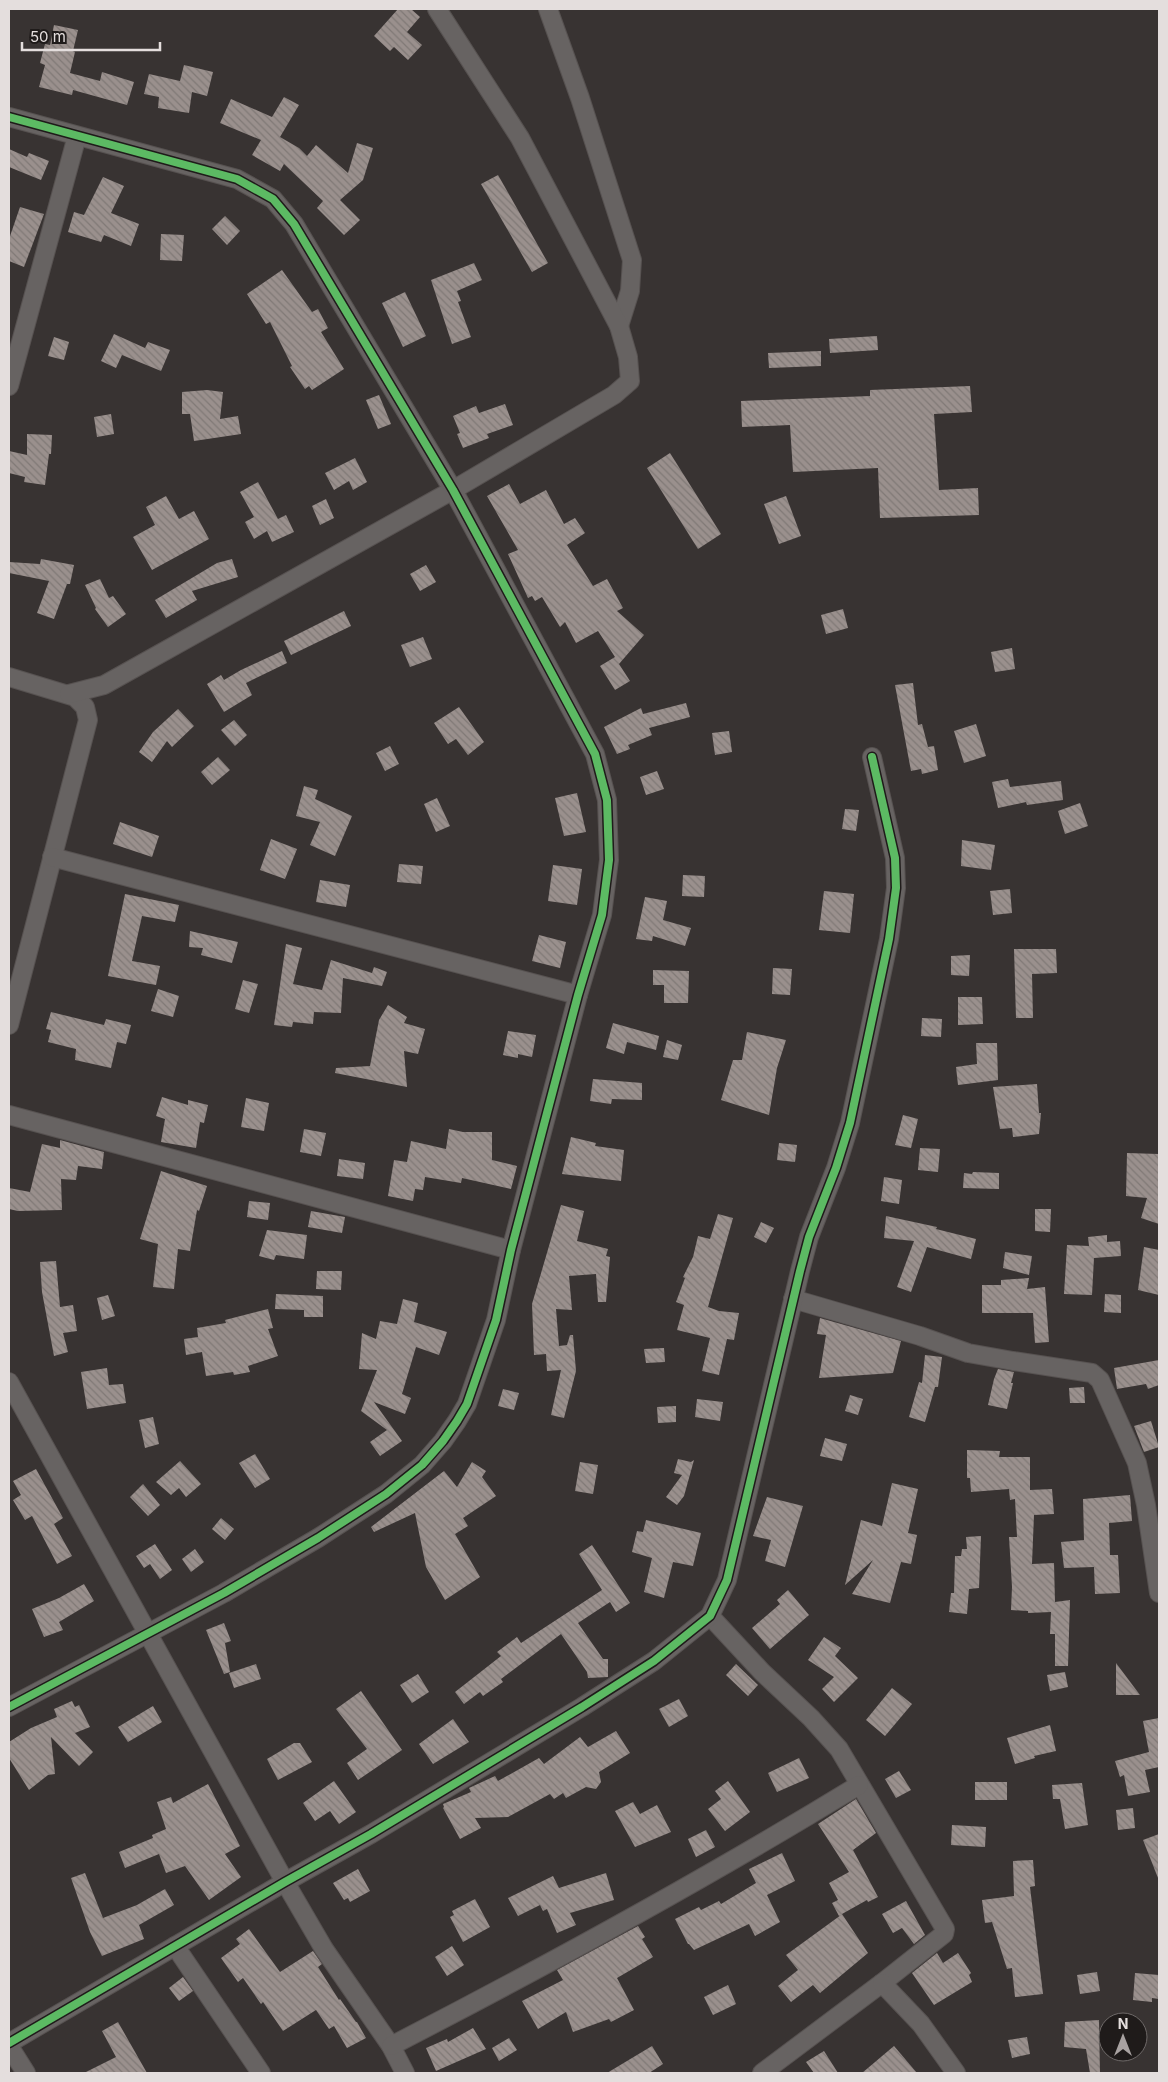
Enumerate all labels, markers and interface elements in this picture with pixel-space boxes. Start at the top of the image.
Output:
scale bar [22,20,160,52]
text: 50 m [30,27,66,46]
north arrow [1098,2012,1148,2062]
text: N [1118,2015,1128,2032]

